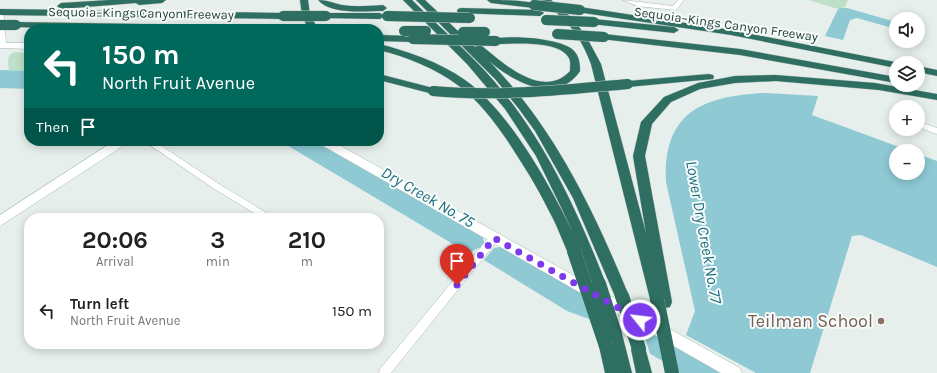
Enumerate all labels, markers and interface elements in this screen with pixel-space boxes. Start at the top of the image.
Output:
street label: Sequoia–Kings Canyon Freeway [48,4,234,23]
street label: Sequoia–Kings Canyon Freeway [633,4,819,45]
map controls [889,12,925,180]
button: sound [889,12,925,48]
text: 150 m [102,38,180,71]
icon: left [36,40,88,92]
button: layers [889,56,925,92]
text: North Fruit Avenue [102,72,255,94]
button: + [889,100,925,136]
icon: arrive [77,116,99,138]
text: Then [36,118,69,136]
button: − [889,144,925,180]
water label: Lower Dry Creek No. 77 [682,159,726,306]
water label: Dry Creek No. 75 [378,163,478,231]
text: 20:06 [82,226,148,254]
text: 3 [210,226,225,254]
text: 210 [288,226,326,254]
pin [440,244,474,285]
icon: arrive [446,250,468,272]
text: Arrival [96,254,134,269]
text: min [206,254,230,269]
text: m [301,254,313,269]
text: Turn left [70,295,129,313]
position arrow [619,299,661,341]
icon: left [36,300,58,322]
text: 150 m [332,302,372,320]
place label: Teilman School [748,310,873,332]
text: North Fruit Avenue [70,313,181,328]
marker: Teilman School [876,316,886,326]

